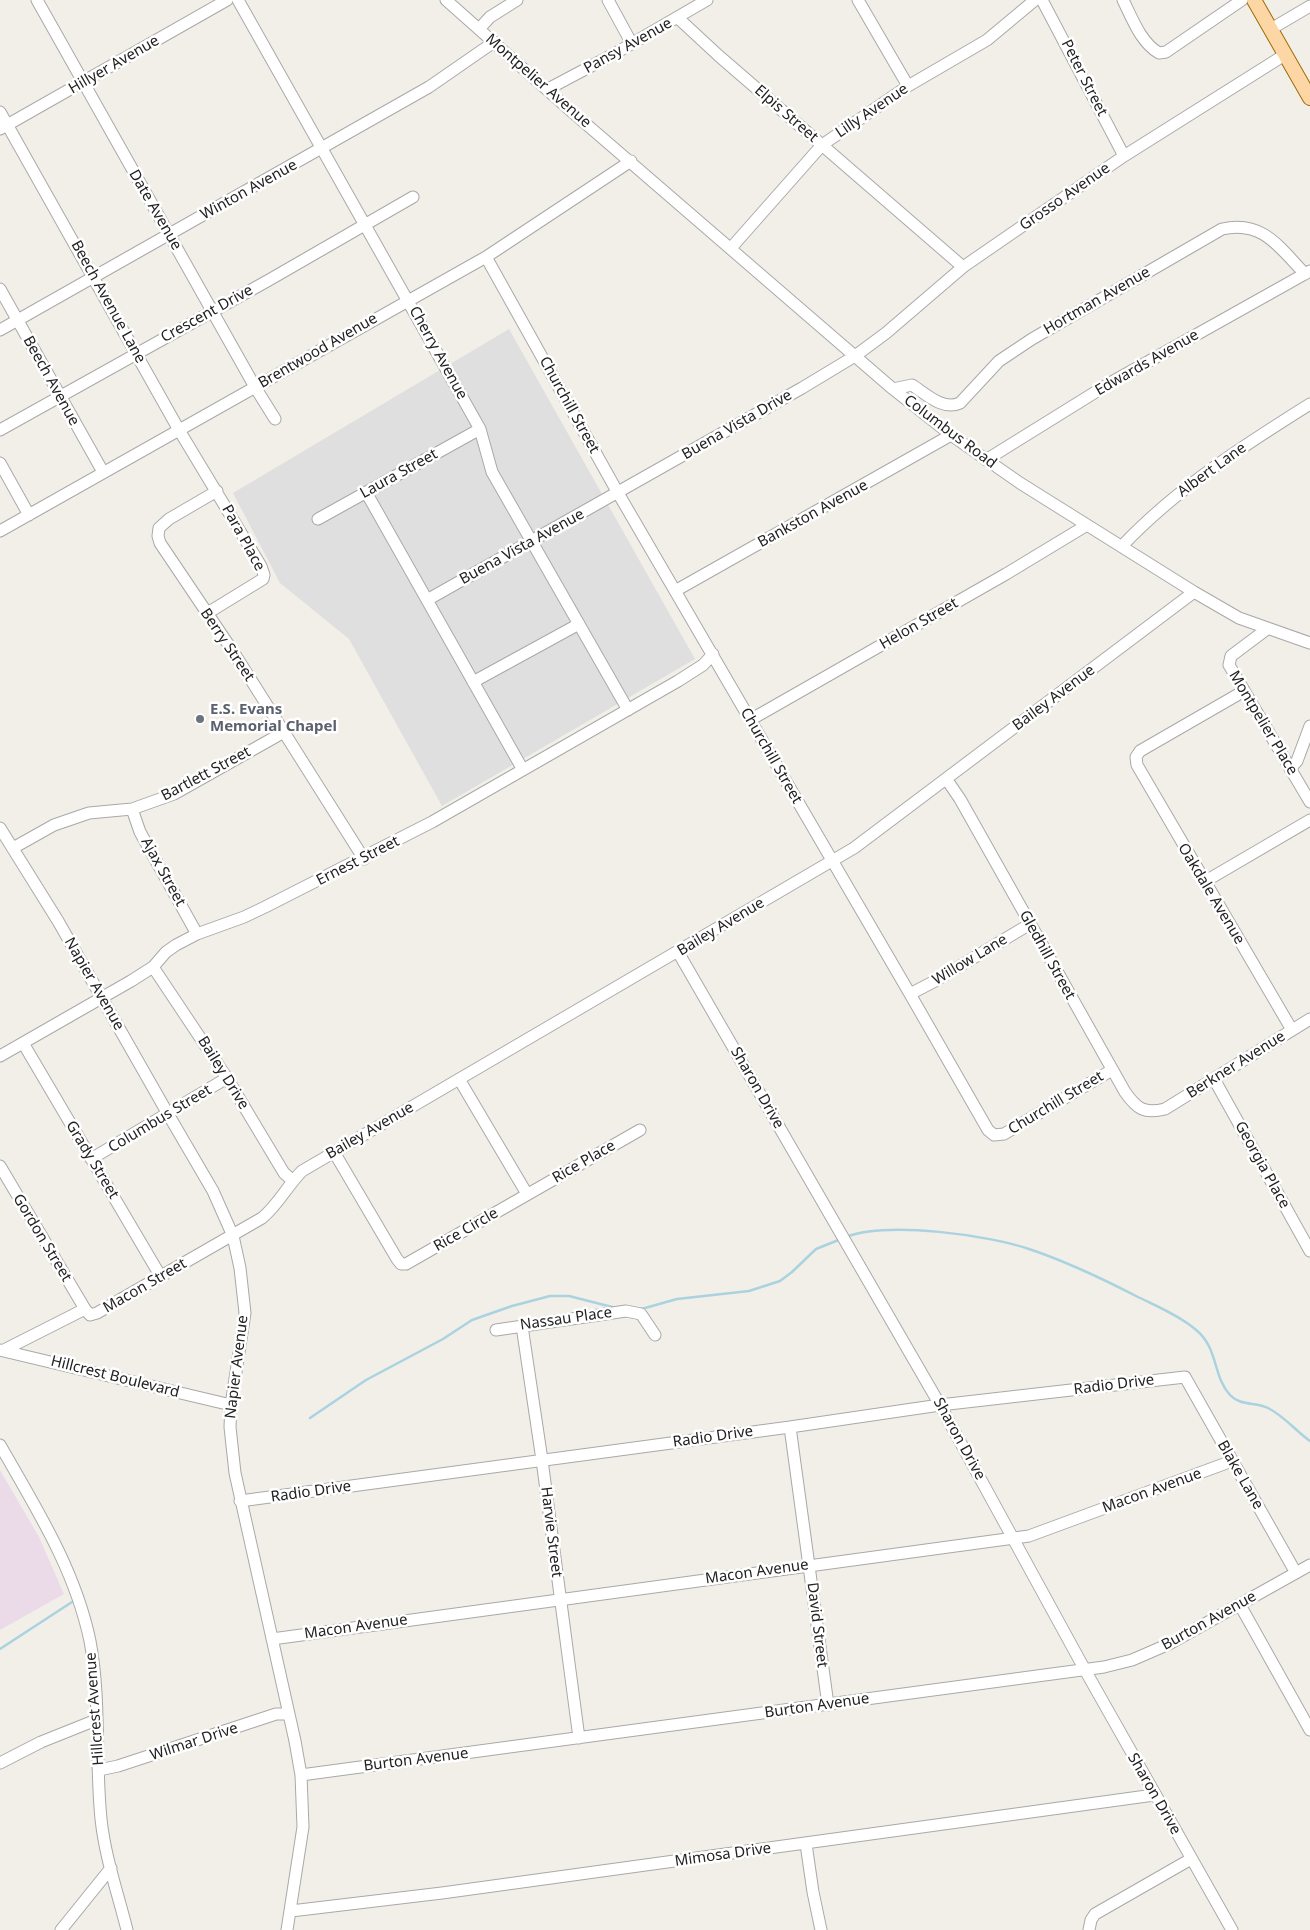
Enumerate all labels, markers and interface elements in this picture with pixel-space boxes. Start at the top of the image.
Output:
street label: Pansy Avenue [581,14,675,78]
street label: Montpelier Avenue [482,30,594,132]
street label: Hillyer Avenue [66,32,162,98]
street label: Peter Street [1057,37,1111,119]
street label: Lilly Avenue [832,80,912,142]
street label: Elpis Street [751,82,821,146]
street label: Winton Avenue [198,156,300,224]
street label: Grosso Avenue [1016,159,1114,235]
street label: Date Avenue [125,167,185,253]
street label: Beech Avenue Lane [67,237,149,367]
street label: Hortman Avenue [1041,263,1153,339]
street label: Crescent Drive [158,281,256,347]
street label: Cherry Avenue [405,303,471,403]
street label: Brentwood Avenue [255,310,381,392]
street label: Edwards Avenue [1092,326,1202,400]
street label: Beech Avenue [19,333,83,429]
street label: Churchill Street [535,354,603,456]
street label: Buena Vista Drive [679,386,795,464]
street label: Columbus Road [900,391,1000,473]
street label: Albert Lane [1174,439,1250,501]
street label: Laura Street [357,445,441,503]
street label: Bankston Avenue [755,476,871,552]
street label: Para Place [218,502,268,574]
street label: Buena Vista Avenue [457,505,587,589]
street label: Helon Street [877,594,961,654]
street label: Berry Street [196,605,258,685]
street label: Bailey Avenue [1009,661,1099,735]
street label: Montpelier Place [1225,668,1301,778]
place label: E.S. Evans Memorial Chapel [210,701,337,736]
street label: Churchill Street [736,705,806,807]
marker: E.S. Evans Memorial Chapel [194,713,206,725]
street label: Bartlett Street [158,743,254,805]
street label: Ernest Street [314,832,402,890]
street label: Ajax Street [137,835,189,909]
street label: Oakdale Avenue [1174,840,1248,948]
street label: Bailey Avenue [674,894,768,960]
street label: Gledhill Street [1015,907,1079,1003]
street label: Willow Lane [929,931,1011,989]
street label: Napier Avenue [60,934,128,1034]
street label: Berkner Avenue [1183,1027,1289,1103]
street label: Bailey Drive [193,1033,253,1113]
street label: Sharon Drive [726,1044,788,1132]
street label: Churchill Street [1005,1068,1107,1138]
street label: Columbus Street [105,1081,215,1157]
street label: Bailey Avenue [323,1099,417,1163]
street label: Grady Street [62,1118,122,1202]
street label: Georgia Place [1231,1118,1293,1212]
street label: Rice Place [549,1137,619,1187]
street label: Gordon Street [9,1191,75,1285]
street label: Rice Circle [431,1204,501,1256]
street label: Macon Street [100,1255,190,1317]
street label: Nassau Place [519,1304,613,1334]
street label: Napier Avenue [222,1314,252,1420]
street label: Hillcrest Boulevard [49,1352,181,1402]
street label: Radio Drive [1073,1371,1155,1399]
street label: Sharon Drive [929,1395,989,1483]
street label: Radio Drive [672,1422,754,1452]
street label: Blake Lane [1213,1437,1267,1513]
street label: Macon Avenue [1100,1465,1204,1517]
street label: Radio Drive [270,1477,352,1507]
street label: Harvie Street [536,1486,566,1578]
street label: Macon Avenue [704,1556,810,1588]
street label: David Street [803,1581,831,1669]
street label: Burton Avenue [1158,1588,1260,1654]
street label: Macon Avenue [303,1611,409,1643]
street label: Hillcrest Avenue [82,1652,108,1766]
street label: Burton Avenue [763,1690,871,1722]
street label: Wilmar Drive [148,1719,240,1765]
street label: Burton Avenue [363,1745,469,1775]
street label: Sharon Drive [1123,1750,1185,1838]
street label: Mimosa Drive [674,1839,772,1871]

